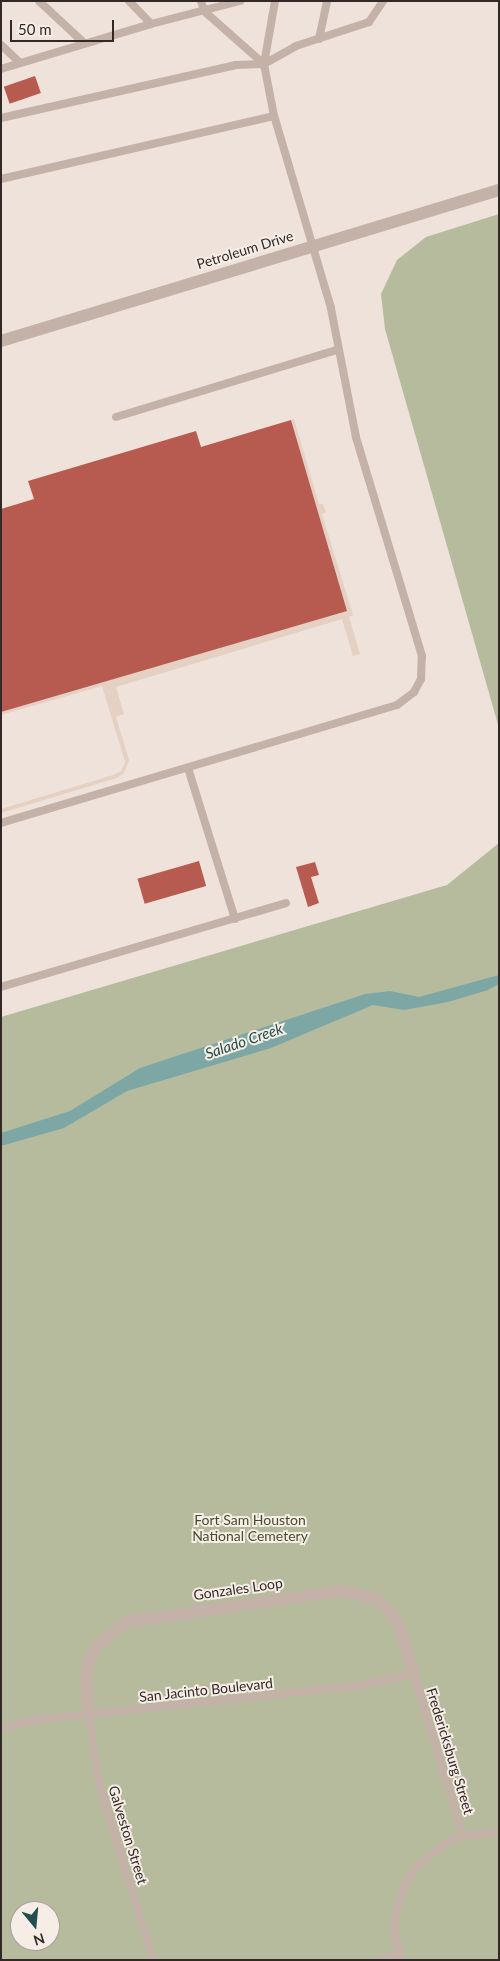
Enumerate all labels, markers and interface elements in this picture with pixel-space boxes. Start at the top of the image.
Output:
scale bar [12,10,116,42]
text: 50 m [18,20,52,38]
street label: Petroleum Drive [195,227,295,273]
water label: Salado Creek [203,1019,285,1063]
park label: Fort Sam Houston National Cemetery [192,1512,308,1544]
street label: Gonzales Loop [192,1574,284,1604]
street label: San Jacinto Boulevard [138,1675,274,1705]
street label: Fredericksburg Street [423,1686,477,1816]
street label: Galveston Street [105,1784,151,1886]
north arrow [10,1901,60,1951]
text: N [32,1930,47,1950]

